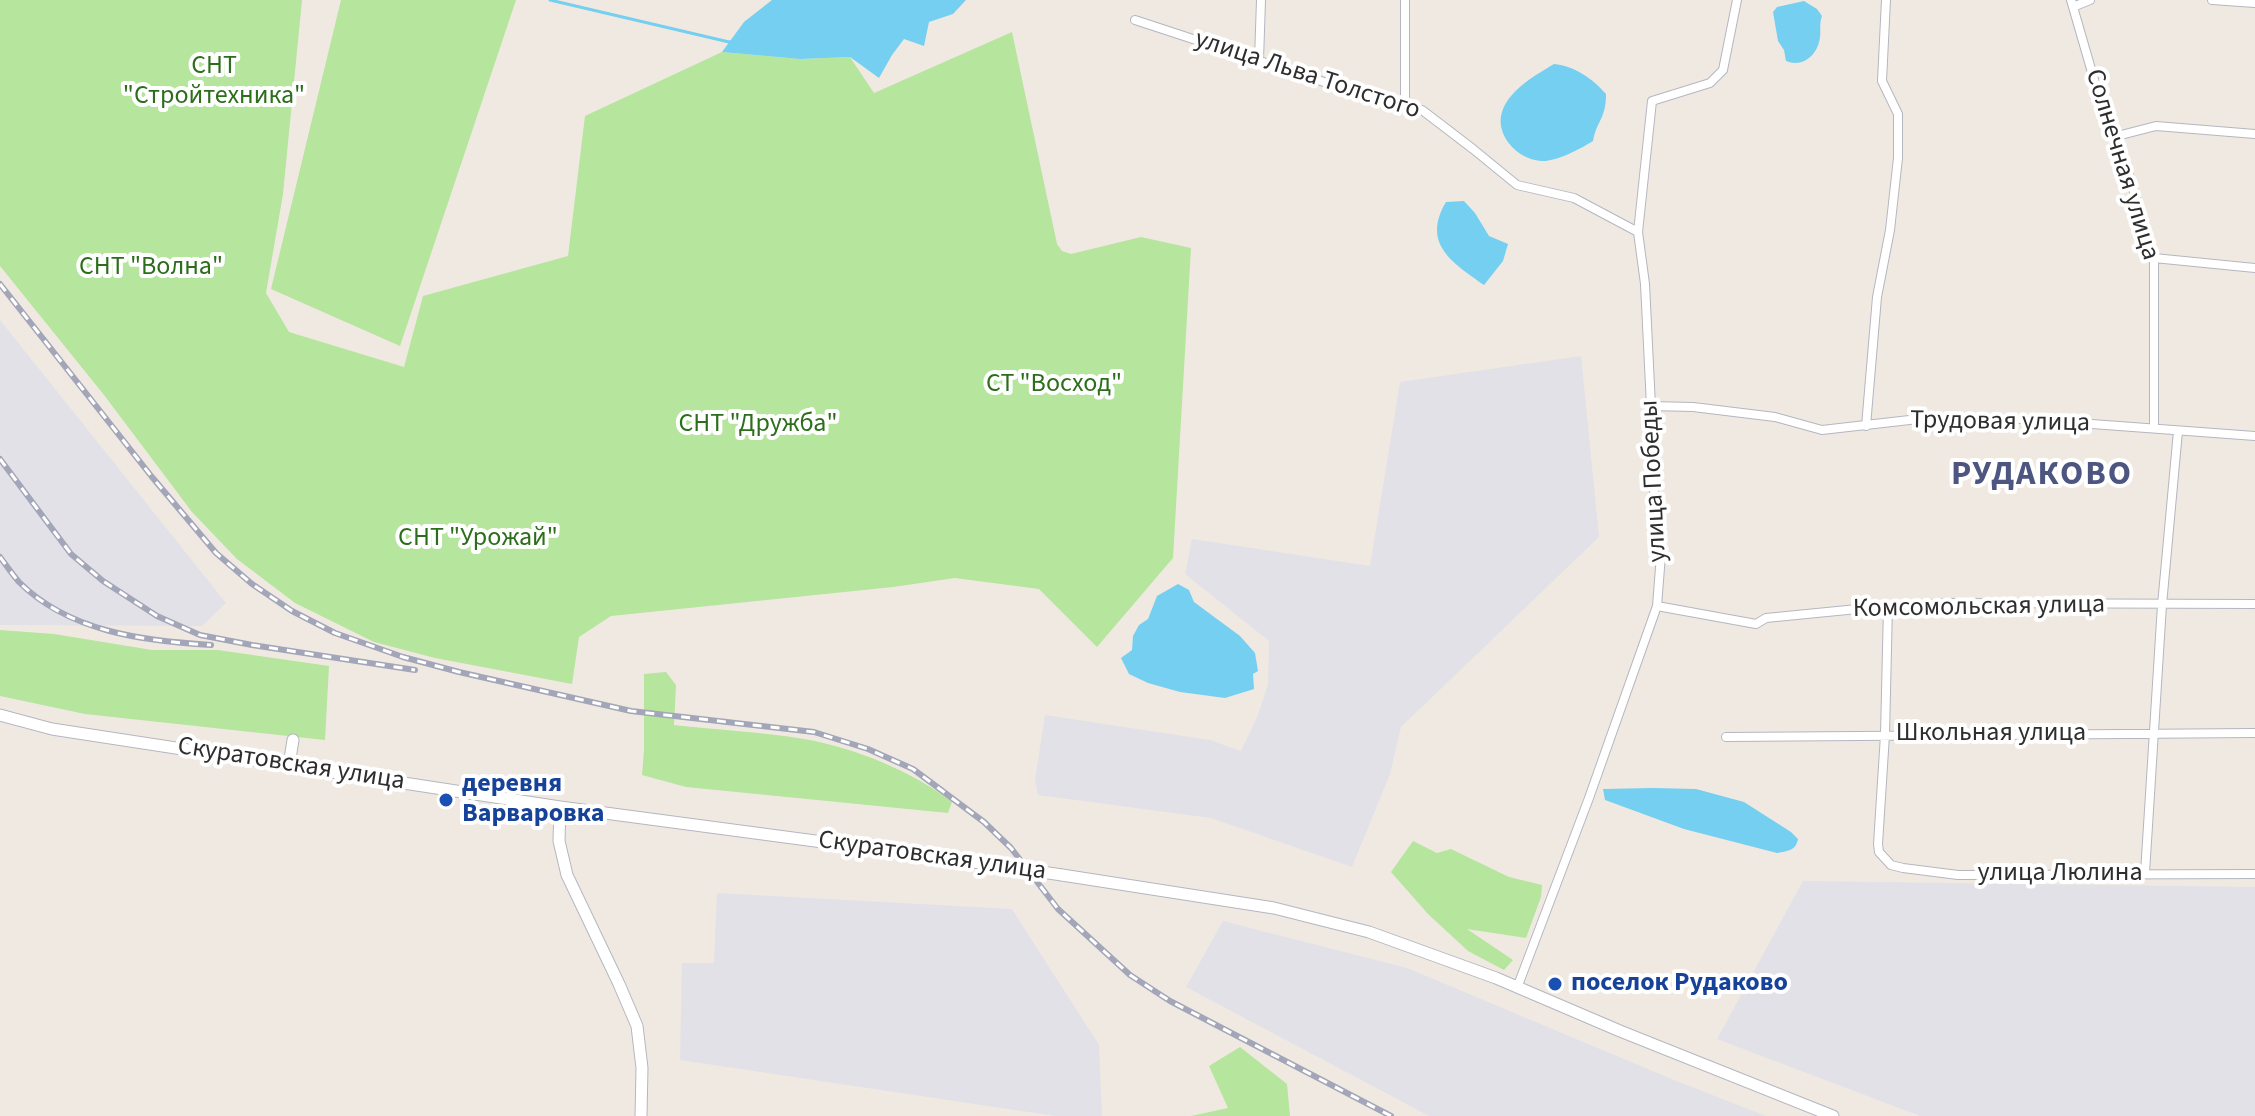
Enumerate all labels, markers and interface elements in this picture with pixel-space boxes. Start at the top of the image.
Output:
street label: улица Льва Толстого [1190,25,1424,127]
park label: СНТ "Стройтехника" [123,51,305,112]
street label: Солнечная улица [2077,66,2165,264]
park label: СНТ "Волна" [79,252,223,284]
park label: СТ "Восход" [986,369,1122,401]
street label: улица Победы [1635,399,1675,563]
street label: Трудовая улица [1910,406,2090,440]
park label: СНТ "Дружба" [678,409,838,441]
district label: РУДАКОВО [1951,457,2133,497]
park label: СНТ "Урожай" [398,523,558,555]
street label: Комсомольская улица [1853,590,2105,626]
street label: Школьная улица [1896,718,2086,750]
street label: Скуратовская улица [175,732,407,798]
place label: деревня Варваровка [462,769,605,830]
marker: деревня Варваровка [437,791,455,809]
street label: Скуратовская улица [816,826,1048,888]
street label: улица Люлина [1977,858,2143,890]
place label: поселок Рудаково [1571,968,1788,1000]
marker: поселок Рудаково [1546,975,1564,993]

